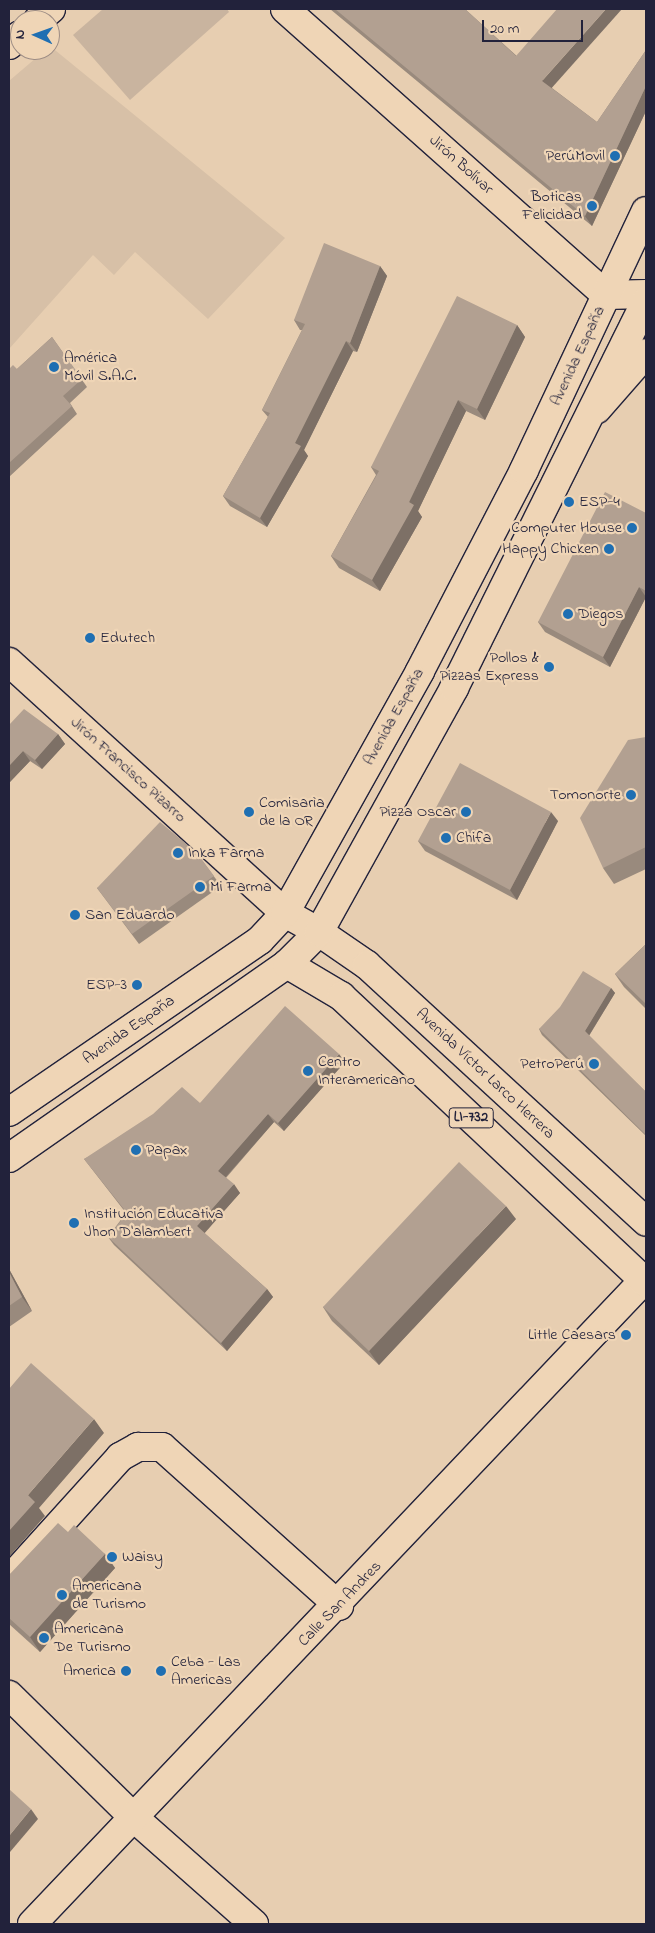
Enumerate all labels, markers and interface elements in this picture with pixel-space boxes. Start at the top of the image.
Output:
north arrow [10,10,60,60]
scale bar [485,10,586,42]
text: 20 m [490,18,519,40]
text: N [10,29,31,40]
street label: Jirón Bolívar [425,131,497,199]
place label: PerúMovil [546,146,605,166]
marker: PerúMovil [609,150,621,162]
place label: Boticas Felicidad [522,187,582,225]
marker: Boticas Felicidad [586,200,598,212]
street label: Avenida España [547,303,609,409]
place label: América Móvil S.A.C. [64,348,136,386]
marker: América Móvil S.A.C. [48,361,60,373]
place label: ESP-4 [579,492,620,512]
marker: ESP-4 [563,496,575,508]
place label: Computer House [511,518,622,538]
marker: Computer House [626,522,638,534]
place label: Happy Chicken [502,539,599,559]
marker: Happy Chicken [603,543,615,555]
place label: Diegos [578,604,623,624]
marker: Diegos [562,608,574,620]
place label: Edutech [100,628,155,648]
marker: Edutech [84,632,96,644]
place label: Pollos & Pizzas Express [440,648,539,686]
marker: Pollos & Pizzas Express [543,661,555,673]
street label: Avenida España [359,665,429,769]
street label: Jirón Francisco Pizarro [66,713,190,827]
place label: Tomonorte [550,785,621,805]
marker: Tomonorte [625,789,637,801]
place label: Comisarìa de la OR [259,793,325,831]
place label: Pizza Oscar [379,802,456,822]
marker: Comisarìa de la OR [243,806,255,818]
marker: Pizza Oscar [460,806,472,818]
place label: Chifa [456,828,491,848]
marker: Chifa [440,832,452,844]
place label: Inka Farma [188,843,264,863]
marker: Inka Farma [172,847,184,859]
place label: Mi Farma [210,877,272,897]
marker: Mi Farma [194,881,206,893]
place label: San Eduardo [85,905,175,925]
marker: San Eduardo [69,909,81,921]
place label: ESP-3 [86,975,127,995]
marker: ESP-3 [131,979,143,991]
street label: Avenida España [79,991,179,1069]
street label: Avenida Víctor Larco Herrera [411,1005,559,1143]
place label: Centro Interamericano [318,1052,415,1090]
place label: PetroPerú [520,1054,584,1074]
marker: PetroPerú [588,1058,600,1070]
marker: Centro Interamericano [302,1065,314,1077]
road number: LI-732 [448,1106,494,1130]
place label: Papax [146,1140,187,1160]
marker: Papax [130,1144,142,1156]
place label: Institución Educativa Jhon D'alambert [84,1204,223,1242]
marker: Institución Educativa Jhon D'alambert [68,1217,80,1229]
place label: Little Caesars [528,1325,616,1345]
marker: Little Caesars [620,1329,632,1341]
place label: Waisy [122,1547,163,1567]
marker: Waisy [106,1551,118,1563]
street label: Calle San Andres [294,1557,386,1651]
place label: Americana de Turismo [72,1576,146,1614]
marker: Americana de Turismo [56,1589,68,1601]
place label: Americana De Turismo [54,1619,131,1657]
marker: Americana De Turismo [38,1632,50,1644]
place label: Ceba - Las Americas [171,1652,241,1690]
place label: America [63,1661,116,1681]
marker: America [120,1665,132,1677]
marker: Ceba - Las Americas [155,1665,167,1677]

